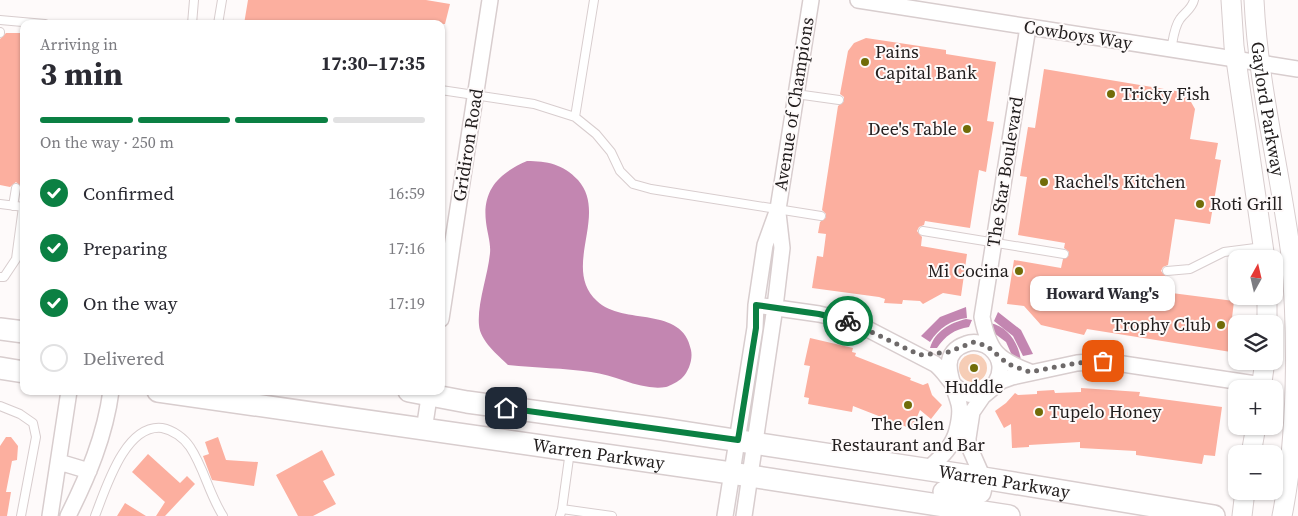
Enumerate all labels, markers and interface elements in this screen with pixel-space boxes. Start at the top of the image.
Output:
street label: Cowboys Way [1022,14,1135,56]
street label: Avenue of Champions [767,15,820,193]
text: Arriving in [40,33,118,55]
place label: Pains Capital Bank [875,39,977,85]
street label: Gaylord Parkway [1245,40,1291,179]
text: 17:30–17:35 [321,50,425,76]
text: 3 min [40,52,123,96]
marker: Pains Capital Bank [859,56,871,68]
place label: Tricky Fish [1121,81,1210,106]
street label: Gridiron Road [446,87,489,203]
marker: Tricky Fish [1105,88,1117,100]
street label: The Star Boulevard [980,95,1029,249]
place label: Dee's Table [868,116,957,141]
marker: Dee's Table [961,123,973,135]
text: On the way · 250 m [40,131,174,153]
place label: Rachel's Kitchen [1054,169,1186,194]
marker: Rachel's Kitchen [1038,176,1050,188]
icon: check [40,179,68,207]
text: Confirmed [83,180,174,206]
text: 16:59 [388,182,425,204]
place label: Roti Grill [1210,191,1283,216]
marker: Roti Grill [1194,198,1206,210]
icon: check [40,234,68,262]
text: Preparing [83,235,167,261]
text: 17:16 [388,237,425,259]
north arrow [1228,250,1282,305]
map controls [1228,250,1283,500]
place label: Mi Cocina [928,258,1010,283]
marker: Mi Cocina [1013,265,1025,277]
callout: Howard Wang's [1030,276,1176,311]
text: Howard Wang's [1046,282,1159,304]
icon: check [40,289,68,317]
text: On the way [83,290,178,316]
text: 17:19 [388,292,425,314]
courier [823,296,873,346]
icon: bike [834,307,862,335]
place label: Trophy Club [1112,312,1211,337]
button: layers [1228,315,1283,370]
marker: Trophy Club [1215,319,1227,331]
pin [1082,340,1124,382]
text: Delivered [83,345,164,371]
icon: bag [1089,347,1117,375]
marker: Huddle [968,362,980,374]
place label: Huddle [944,374,1004,399]
button: + [1228,380,1283,435]
pin [485,387,527,429]
icon: home [492,394,520,422]
marker: The Glen Restaurant and Bar [902,399,914,411]
place label: Tupelo Honey [1049,399,1162,424]
marker: Tupelo Honey [1033,406,1045,418]
place label: The Glen Restaurant and Bar [831,411,985,457]
street label: Warren Parkway [531,432,667,475]
button: − [1228,445,1283,500]
street label: Warren Parkway [937,458,1073,504]

